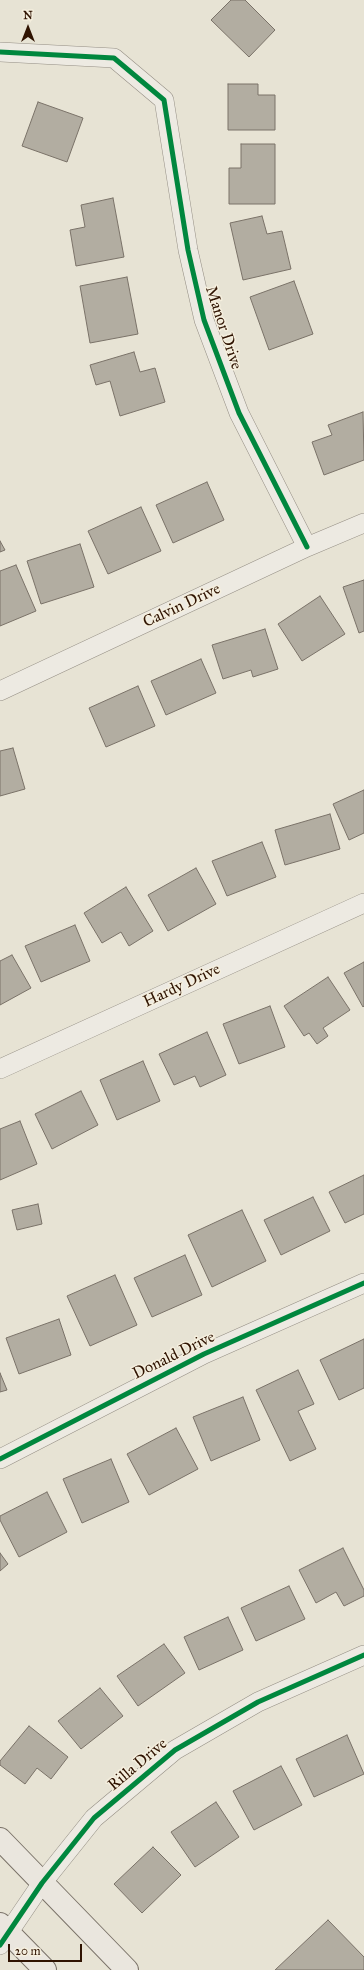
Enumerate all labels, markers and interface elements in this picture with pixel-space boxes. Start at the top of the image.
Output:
north arrow [8,8,48,48]
text: N [23,9,33,22]
street label: Manor Drive [201,284,245,372]
street label: Calvin Drive [140,580,224,632]
street label: Hardy Drive [141,960,223,1012]
street label: Donald Drive [130,1328,218,1384]
street label: Rilla Drive [104,1735,172,1795]
scale bar [10,1936,84,1962]
text: 20 m [15,1944,41,1958]

